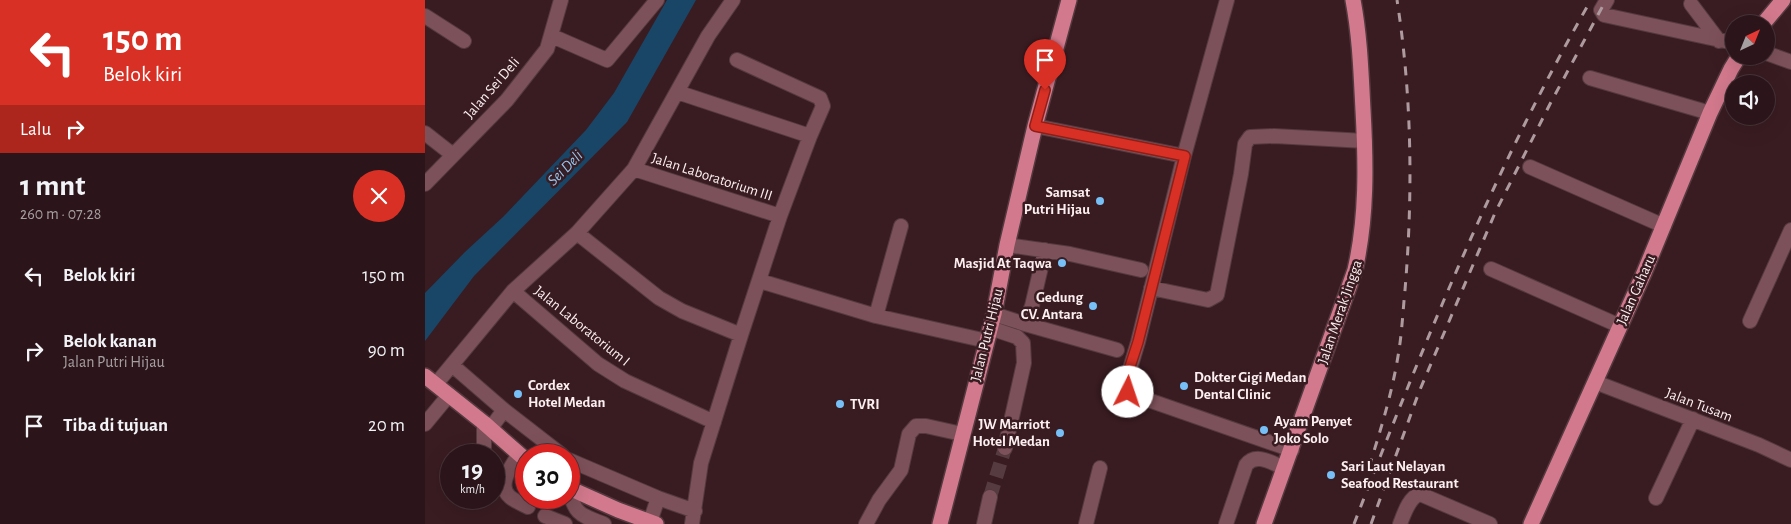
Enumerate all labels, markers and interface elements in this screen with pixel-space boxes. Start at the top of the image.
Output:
north arrow [1725,15,1775,65]
map controls [1725,15,1775,125]
icon: left [20,20,85,85]
text: 150 m [103,22,183,57]
pin [1024,39,1066,90]
icon: arrive [1031,46,1059,74]
street label: Jalan Sei Deli [461,55,523,121]
text: Belok kiri [103,63,182,85]
button: sound [1725,75,1775,125]
icon: right [61,115,89,143]
text: Lalu [20,120,51,139]
water label: Sei Deli [544,147,586,189]
street label: Jalan Laboratorium III [650,150,774,204]
button: close [353,170,405,222]
text: 1 mnt [20,171,85,201]
place label: Samsat Putri Hijau [1024,185,1090,217]
marker: Samsat Putri Hijau [1094,195,1106,207]
text: 260 m · 07:28 [20,206,101,222]
street label: Jalan Gaharu [1614,252,1658,327]
place label: Masjid At Taqwa [954,256,1052,271]
marker: Masjid At Taqwa [1056,257,1068,269]
street label: Jalan Merak Jingga [1315,258,1365,366]
icon: left [20,262,48,290]
text: Belok kiri [63,266,135,285]
text: 150 m [362,266,405,285]
street label: Jalan Laboratorium I [531,283,633,369]
street label: Jalan Putri Hijau [968,287,1006,383]
place label: Gedung CV. Antara [1021,290,1083,322]
marker: Gedung CV. Antara [1087,300,1099,312]
text: Belok kanan [63,332,157,351]
icon: right [20,337,48,365]
text: 90 m [368,341,405,360]
text: Jalan Putri Hijau [63,354,165,370]
position arrow [1101,365,1153,417]
place label: Dokter Gigi Medan Dental Clinic [1194,370,1307,402]
place label: Cordex Hotel Medan [528,378,606,410]
marker: Dokter Gigi Medan Dental Clinic [1178,380,1190,392]
street label: Jalan Tusam [1664,385,1734,425]
marker: Cordex Hotel Medan [512,388,524,400]
place label: TVRI [850,397,880,412]
marker: TVRI [834,398,846,410]
icon: arrive [20,412,48,440]
place label: Ayam Penyet Joko Solo [1274,414,1352,446]
text: Tiba di tujuan [63,416,168,435]
text: 20 m [368,416,405,435]
place label: JW Marriott Hotel Medan [973,417,1050,449]
marker: Ayam Penyet Joko Solo [1258,424,1270,436]
marker: JW Marriott Hotel Medan [1054,427,1066,439]
speed limit sign: 30 [515,444,580,509]
text: 19 [462,458,483,483]
place label: Sari Laut Nelayan Seafood Restaurant [1341,459,1459,491]
marker: Sari Laut Nelayan Seafood Restaurant [1325,469,1337,481]
text: km/h [460,483,485,495]

